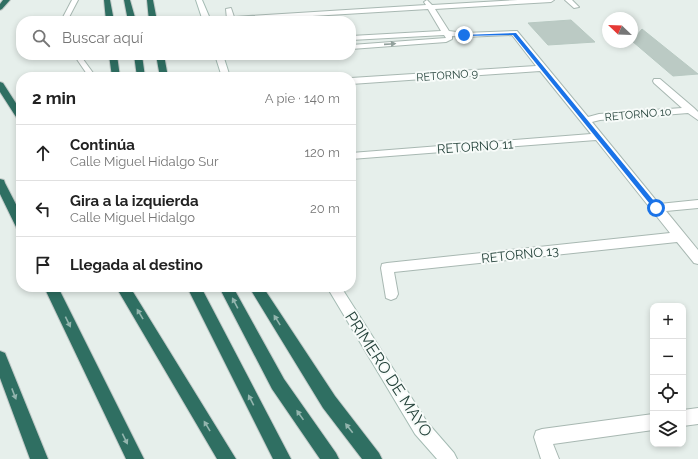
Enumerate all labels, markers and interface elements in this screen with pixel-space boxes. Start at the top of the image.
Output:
north arrow [602,12,638,48]
search box [16,16,356,60]
route end [455,26,473,44]
icon: search [30,27,52,49]
text: Buscar aquí [62,29,143,47]
one-way arrow [384,41,396,48]
street label: RETORNO 9 [416,67,478,84]
text: 2 min [32,88,76,108]
text: A pie · 140 m [265,91,340,106]
street label: RETORNO 10 [604,105,672,124]
text: Continúa [70,136,135,154]
street label: RETORNO 11 [436,136,514,157]
icon: ahead [32,142,54,164]
text: 120 m [304,145,340,160]
text: Calle Miguel Hidalgo Sur [70,154,219,169]
text: Gira a la izquierda [70,192,199,210]
icon: left [32,198,54,220]
route start [647,199,665,217]
text: 20 m [310,201,340,216]
text: Calle Miguel Hidalgo [70,210,195,225]
street label: RETORNO 13 [481,243,560,266]
icon: arrive [32,254,54,276]
text: Llegada al destino [70,256,203,274]
one-way arrow [231,297,238,309]
map controls [650,303,686,447]
button: + [650,303,686,339]
one-way arrow [136,308,143,320]
street label: PRIMERO DE MAYO [341,308,436,440]
one-way arrow [273,315,281,325]
one-way arrow [65,316,71,328]
button: − [650,339,686,375]
button: locate [650,375,686,411]
one-way arrow [12,389,18,401]
one-way arrow [247,394,254,405]
one-way arrow [296,410,304,421]
button: layers [650,411,686,447]
one-way arrow [203,420,210,432]
one-way arrow [345,423,353,434]
one-way arrow [122,433,128,445]

